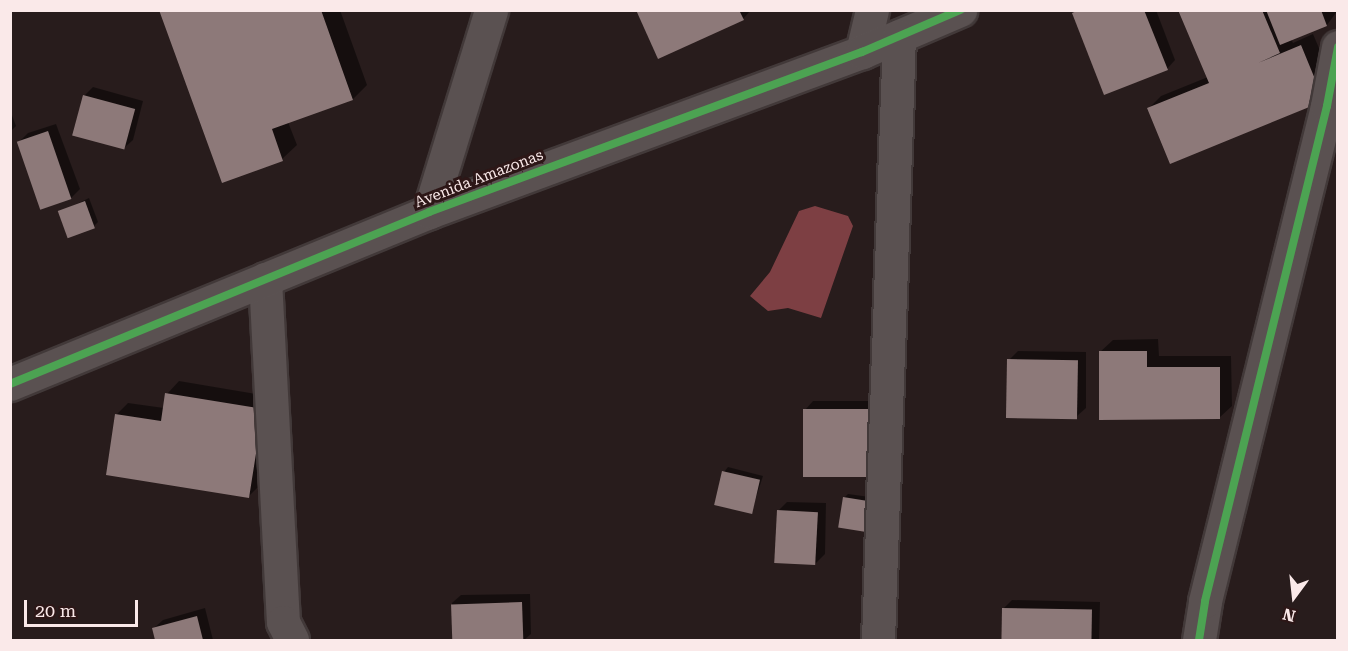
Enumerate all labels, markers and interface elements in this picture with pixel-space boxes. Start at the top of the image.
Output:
street label: Avenida Amazonas [412,146,546,212]
north arrow [1264,567,1324,627]
scale bar [27,588,141,626]
text: 20 m [35,600,76,621]
text: N [1281,604,1298,626]

